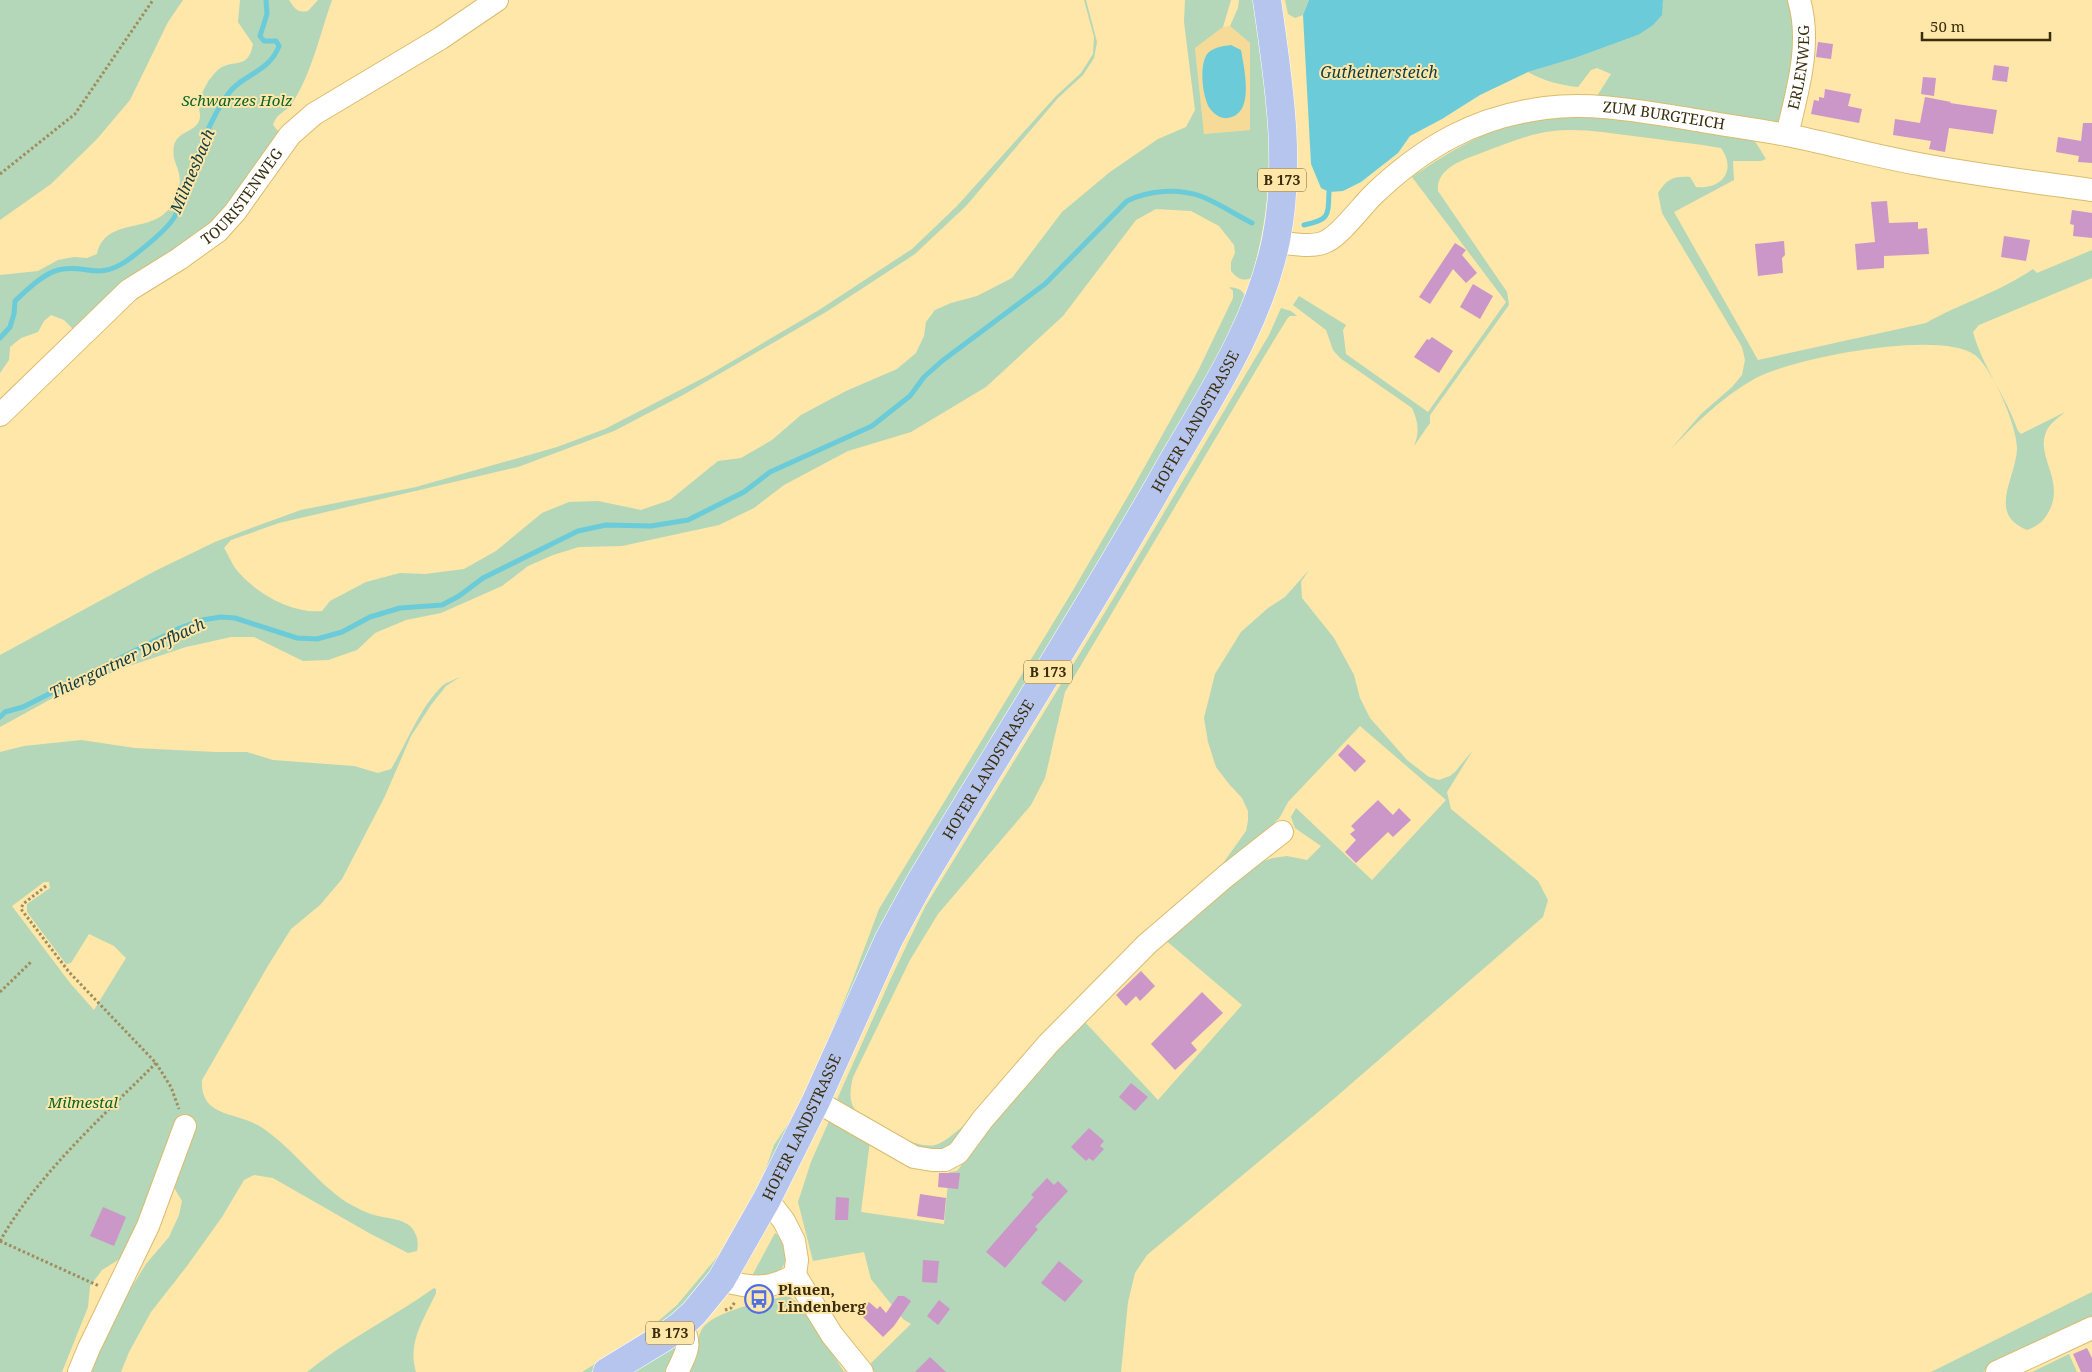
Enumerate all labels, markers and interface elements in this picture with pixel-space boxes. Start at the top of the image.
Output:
scale bar [1922,10,2050,42]
text: 50 m [1930,16,1965,36]
street label: ERLENWEG [1782,24,1813,111]
water label: Gutheinersteich [1320,61,1438,83]
park label: Schwarzes Holz [181,90,293,110]
street label: ZUM BURGTEICH [1602,96,1727,134]
water label: Milmesbach [164,125,220,218]
street label: TOURISTENWEG [197,144,287,249]
road number: B 173 [1258,168,1306,192]
street label: HOFER LANDSTRASSE [1146,347,1243,496]
water label: Thiergartner Dorfbach [46,612,209,704]
road number: B 173 [1024,660,1072,684]
street label: HOFER LANDSTRASSE [937,695,1038,843]
street label: HOFER LANDSTRASSE [757,1050,845,1203]
park label: Milmestal [47,1092,118,1112]
place label: Plauen, Lindenberg [778,1279,867,1316]
bus stop icon: Plauen, Lindenberg [744,1284,774,1314]
road number: B 173 [646,1322,694,1345]

